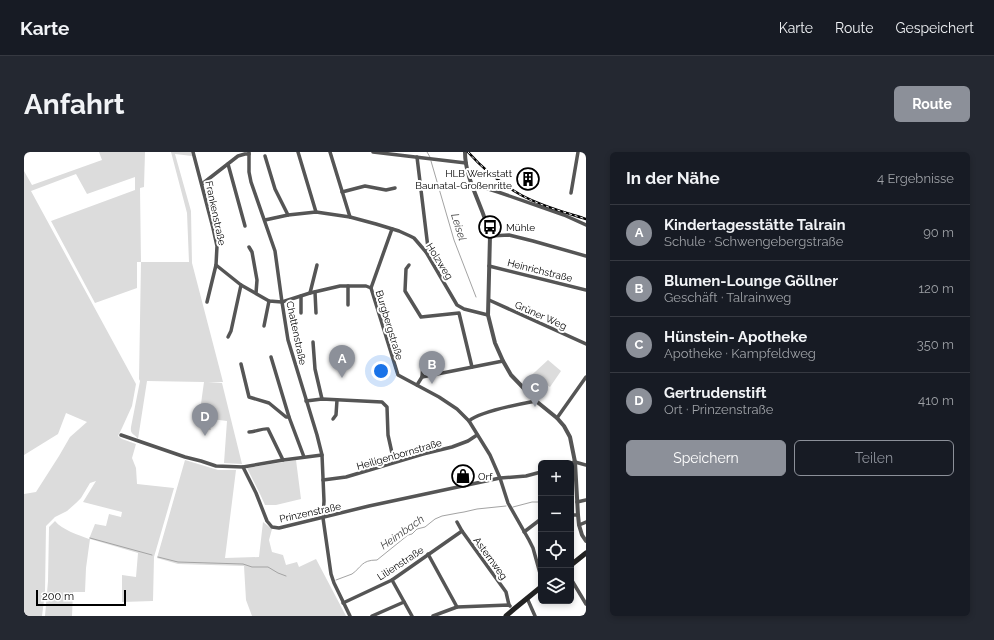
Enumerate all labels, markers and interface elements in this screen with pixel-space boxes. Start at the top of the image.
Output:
text: Karte [20,17,69,39]
text: Karte [779,20,813,36]
text: Route [835,20,873,36]
text: Gespeichert [895,20,974,36]
button: Route [894,86,970,122]
text: Anfahrt [24,88,125,121]
building icon: HLB Werkstatt Baunatal-Großenritte [515,166,541,192]
place label: HLB Werkstatt Baunatal-Großenritte [415,168,513,191]
text: In der Nähe [626,168,720,188]
text: 4 Ergebnisse [877,171,954,186]
street label: Frankenstraße [203,180,228,246]
water label: Leisel [448,212,469,243]
bus stop icon: Mühle [477,214,503,240]
text: Kindertagesstätte Talrain [664,216,846,234]
place label: Mühle [506,222,535,233]
text: A [635,225,643,240]
text: 90 m [923,225,954,240]
text: Schule · Schwengebergstraße [664,234,843,249]
street label: Holzweg [424,241,455,282]
street label: Heinrichstraße [506,257,574,284]
text: Blumen-Lounge Göllner [664,272,838,290]
text: B [635,281,643,296]
text: 120 m [918,281,954,296]
street label: Burgbergstraße [374,289,405,361]
text: Geschäft · Talrainweg [664,290,791,305]
street label: Grüner Weg [513,299,568,332]
street label: Chattenstraße [284,300,309,366]
text: Hünstein- Apotheke [664,328,807,346]
text: C [635,337,643,352]
text: 350 m [917,337,954,352]
pin: A [329,345,355,378]
text: Apotheke · Kampfeldweg [664,346,816,361]
pin: B [419,351,445,384]
your location [371,361,391,381]
pin: C [522,374,548,407]
text: Gertrudenstift [664,384,767,402]
text: D [634,393,644,408]
text: 410 m [918,393,954,408]
text: Ort · Prinzenstraße [664,402,773,417]
pin: D [192,403,218,436]
street label: Heiligenbornstraße [355,437,443,472]
button: Speichern [626,440,786,476]
button: Teilen [794,440,954,476]
map controls [538,460,574,604]
button: + [538,460,574,496]
shop icon: Orf [450,463,476,489]
place label: Orf [478,471,493,482]
button: − [538,496,574,532]
street label: Prinzenstraße [278,501,342,524]
water label: Heimbach [378,513,427,552]
button: locate [538,532,574,568]
street label: Asternweg [471,535,510,582]
street label: Lilienstraße [375,544,426,582]
button: layers [538,568,574,604]
scale bar [36,588,126,607]
text: 200 m [42,590,74,603]

